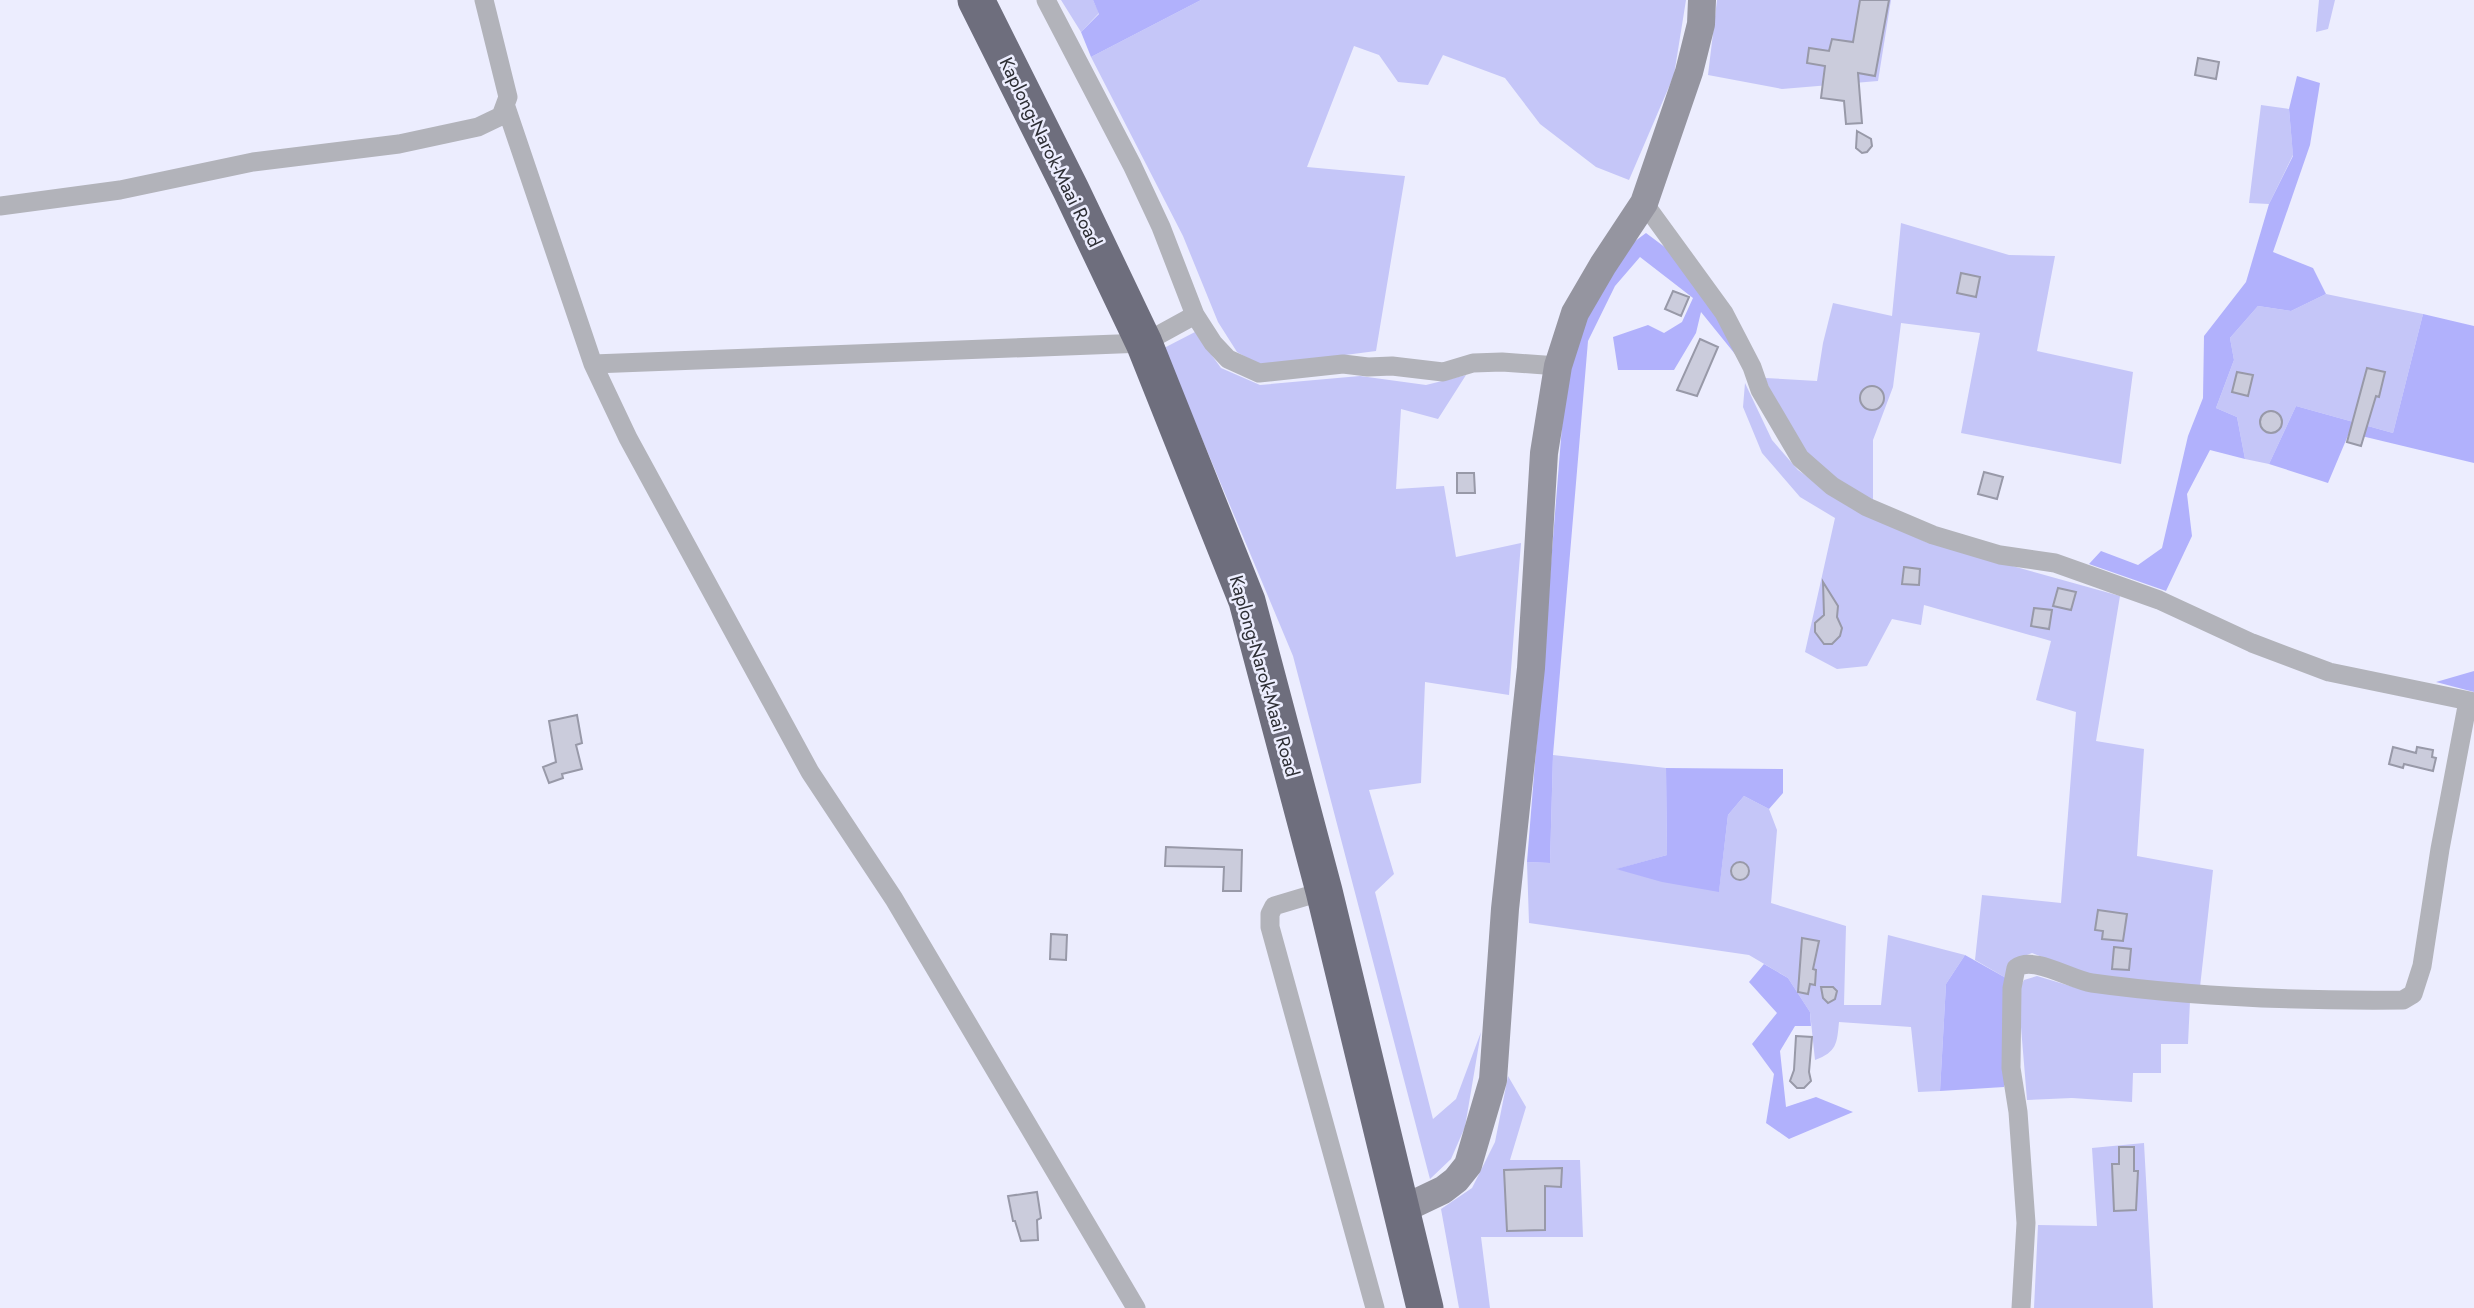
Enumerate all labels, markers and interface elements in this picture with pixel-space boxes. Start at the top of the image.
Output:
street label: Kaplong-Narok-Maai Road [993,53,1108,252]
street label: Kaplong-Narok-Maai Road [1223,572,1306,780]

